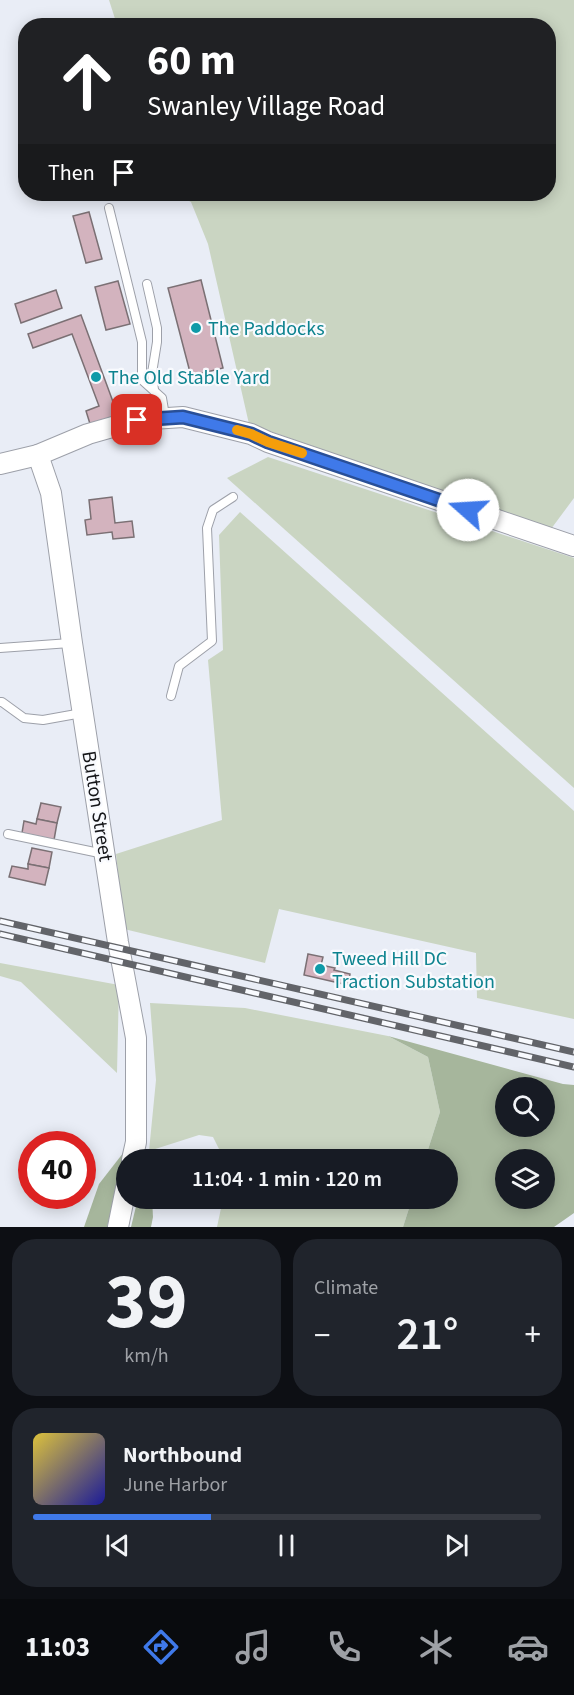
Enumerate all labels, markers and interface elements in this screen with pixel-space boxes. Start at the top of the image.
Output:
text: 60 m [147,31,236,91]
icon: ahead [48,42,126,120]
text: Swanley Village Road [147,87,385,126]
icon: arrive [107,156,140,189]
text: Then [48,157,95,189]
place label: The Paddocks [208,315,325,343]
marker: The Paddocks [189,321,203,335]
place label: The Old Stable Yard [108,364,270,392]
marker: The Old Stable Yard [89,370,103,384]
pin [111,394,162,445]
icon: arrive [120,403,153,436]
position arrow [436,478,500,542]
street label: Button Street [74,749,120,864]
place label: Tweed Hill DC Traction Substation [332,945,495,996]
marker: Tweed Hill DC Traction Substation [313,962,327,976]
map controls [495,1077,555,1209]
button: search [495,1077,555,1137]
speed limit sign: 40 [18,1131,96,1209]
button: layers [495,1149,555,1209]
text: 11:04 · 1 min · 120 m [192,1163,382,1195]
text: 39 [105,1247,188,1358]
text: Climate [314,1274,378,1302]
text: 21° [397,1303,458,1367]
text: − [314,1312,330,1359]
text: + [525,1312,541,1359]
text: km/h [124,1342,169,1370]
text: Northbound [123,1439,242,1471]
text: June Harbor [123,1471,227,1499]
icon: previous [101,1529,134,1562]
icon: pause [270,1529,303,1562]
icon: next [440,1529,473,1562]
icon: directions [140,1626,182,1668]
icon: music [232,1626,274,1668]
icon: phone [323,1626,365,1668]
icon: climate [415,1626,457,1668]
icon: car [507,1626,549,1668]
text: 11:03 [25,1628,90,1667]

